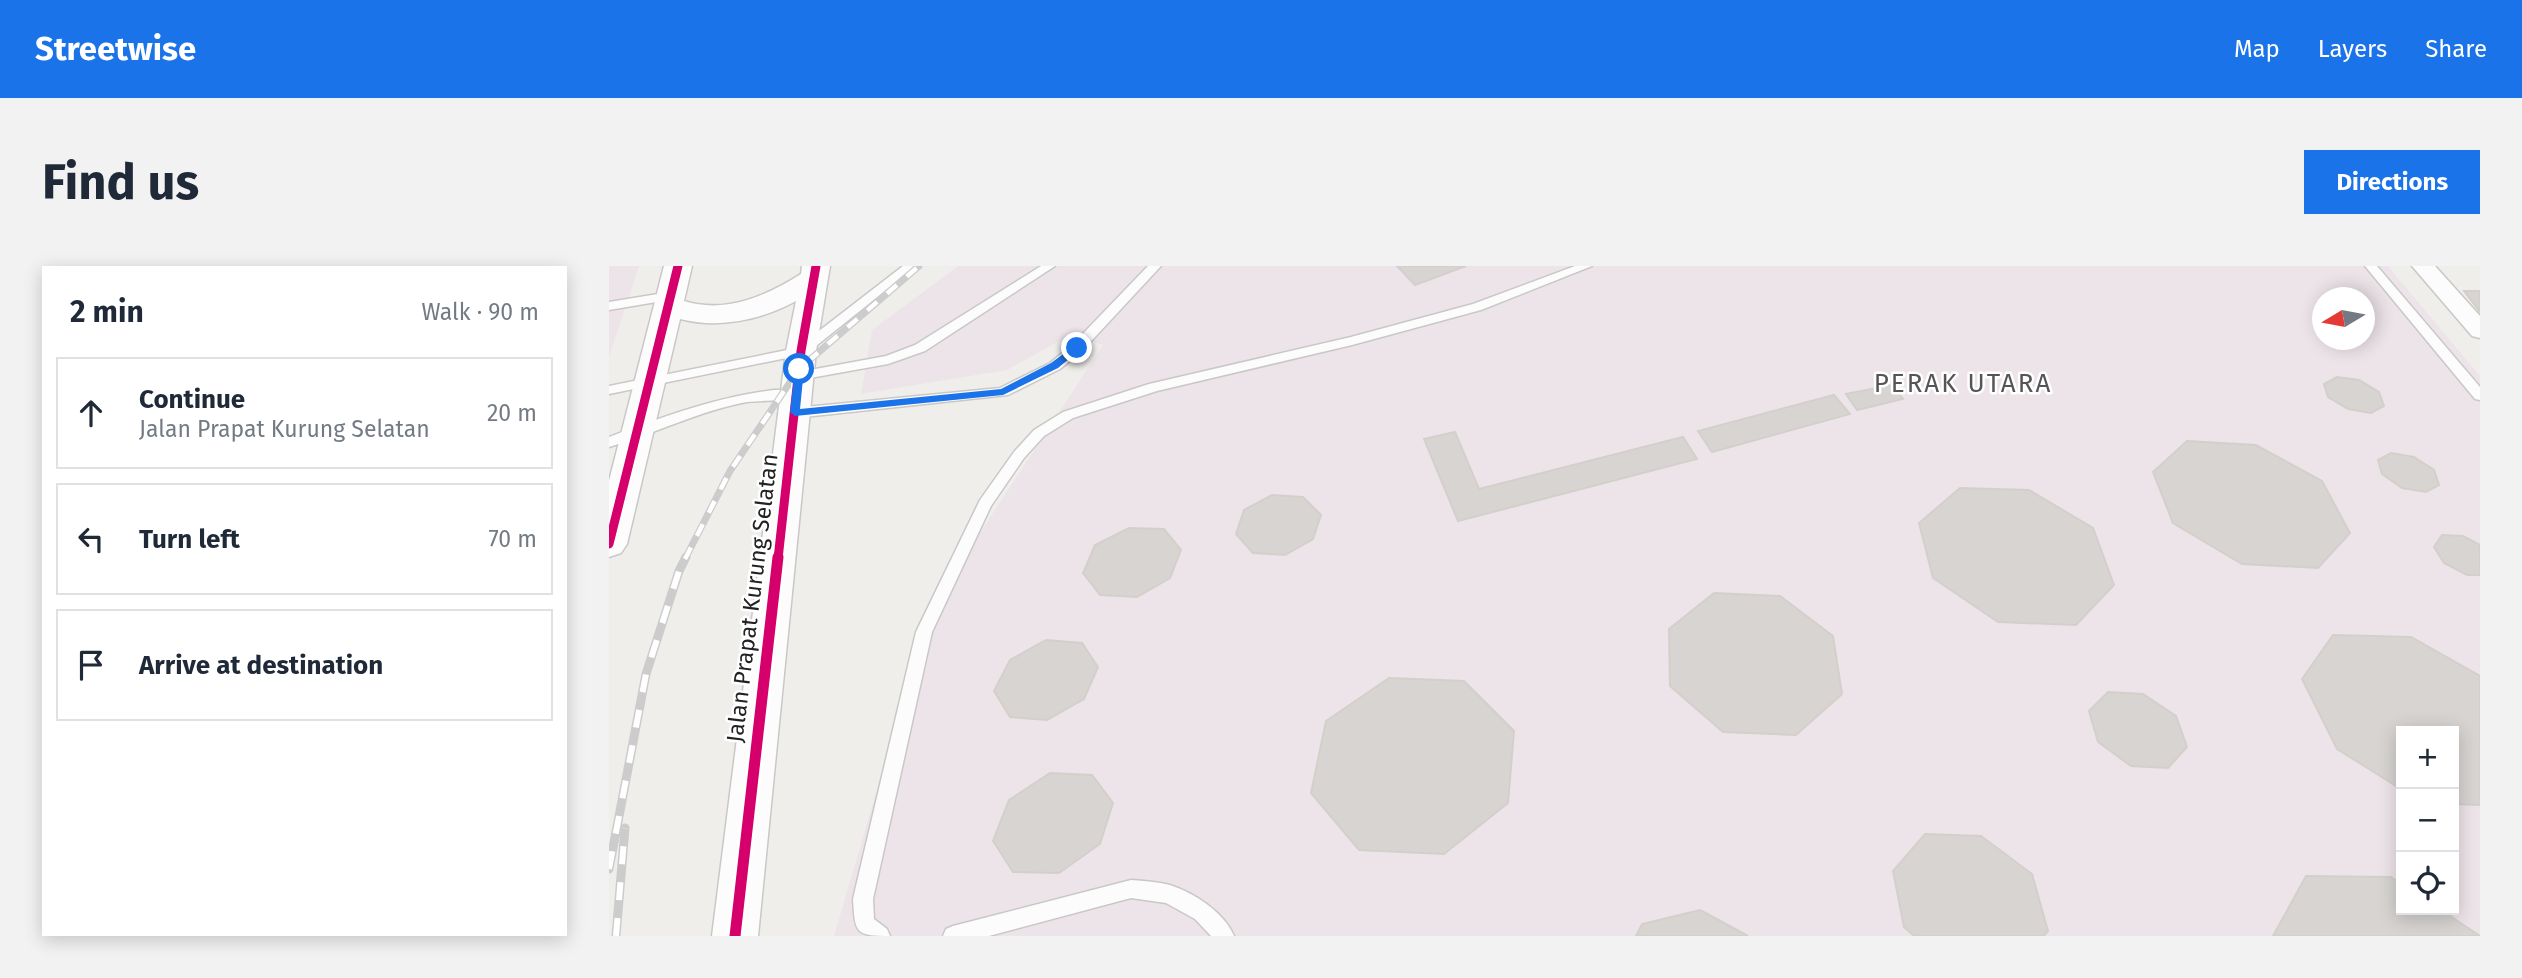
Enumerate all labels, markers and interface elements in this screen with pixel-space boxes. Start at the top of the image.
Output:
text: Streetwise [35,29,196,69]
text: Map [2234,35,2280,63]
text: Layers [2318,35,2387,63]
text: Share [2425,35,2487,63]
button: Directions [2304,150,2480,214]
text: Find us [42,153,199,212]
north arrow [2312,287,2375,350]
text: 2 min [70,294,144,330]
text: Walk · 90 m [421,298,539,326]
route end [1061,332,1092,363]
route start [783,353,814,384]
district label: PERAK UTARA [1874,368,2052,399]
text: Continue [139,384,245,415]
icon: ahead [72,394,110,432]
text: 20 m [487,399,537,427]
text: Jalan Prapat Kurung Selatan [139,415,430,443]
street label: Jalan Prapat Kurung Selatan [720,452,784,744]
icon: left [72,520,110,558]
text: Turn left [139,524,240,555]
text: 70 m [488,525,537,553]
icon: arrive [72,646,110,684]
text: Arrive at destination [139,650,383,681]
map controls [2396,726,2459,915]
button: + [2396,726,2459,789]
button: − [2396,789,2459,852]
button: locate [2396,852,2459,915]

